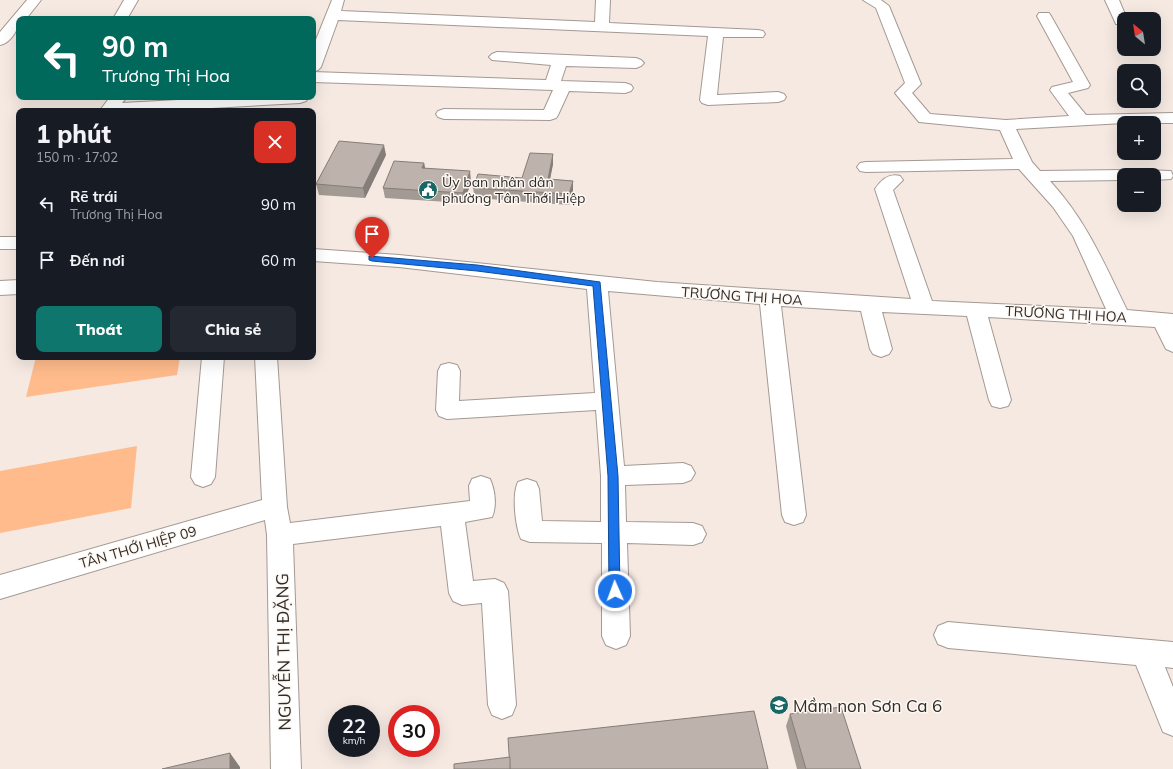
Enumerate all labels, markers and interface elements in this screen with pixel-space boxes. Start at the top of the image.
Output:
north arrow [1117,12,1161,56]
map controls [1117,12,1161,212]
text: 90 m [102,29,168,64]
icon: left [36,32,88,84]
text: Trương Thị Hoa [102,64,230,87]
button: search [1117,64,1161,108]
button: + [1117,116,1161,160]
text: 1 phút [36,119,111,149]
button: close [254,121,296,163]
text: 150 m · 17:02 [36,149,118,165]
button: − [1117,168,1161,212]
place label: Ủy ban nhân dân phường Tân Thới Hiệp [442,173,585,207]
public building icon: Ủy ban nhân dân phường Tân Thới Hiệp [417,179,439,201]
text: Rẽ trái [70,187,117,206]
icon: left [36,193,58,215]
text: 90 m [261,195,296,214]
text: Trương Thị Hoa [70,206,163,222]
pin [355,217,389,258]
icon: arrive [361,223,383,245]
icon: arrive [36,249,58,271]
text: Đến nơi [70,251,125,270]
text: 60 m [261,251,296,270]
street label: TRƯƠNG THỊ HOA [681,283,804,309]
street label: TRƯƠNG THỊ HOA [1005,302,1128,326]
button: Thoát [36,306,162,352]
button: Chia sẻ [170,306,296,352]
street label: TÂN THỚI HIỆP 09 [77,522,199,572]
position arrow [594,570,636,612]
street label: NGUYỄN THỊ ĐẶNG [270,573,295,731]
school or university icon: Mầm non Sơn Ca 6 [768,694,790,716]
place label: Mầm non Sơn Ca 6 [793,695,942,716]
speed limit sign: 30 [388,705,440,757]
text: 22 [342,713,366,738]
text: km/h [343,734,365,747]

